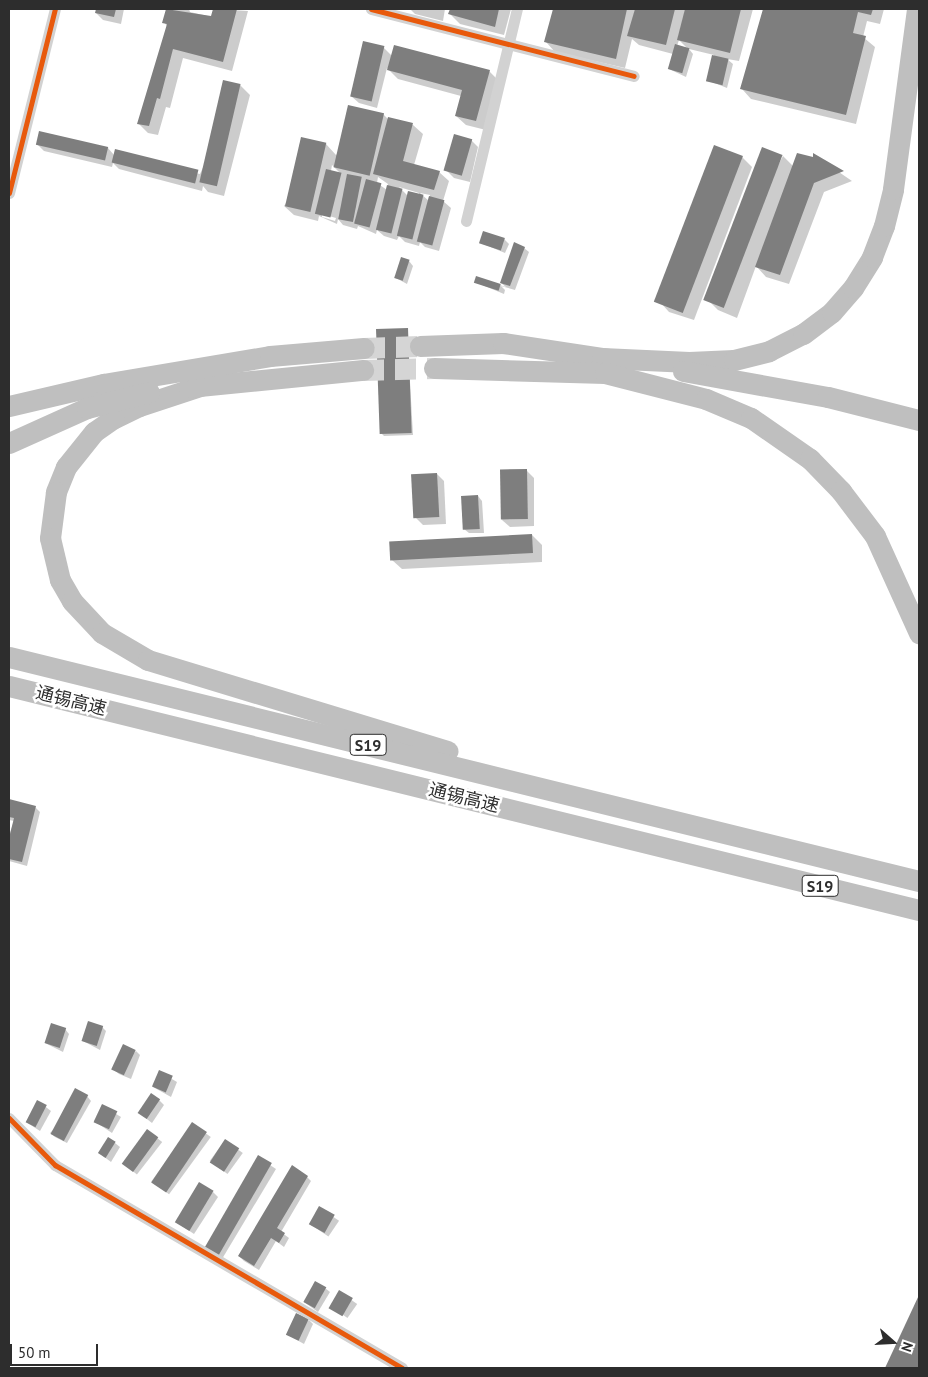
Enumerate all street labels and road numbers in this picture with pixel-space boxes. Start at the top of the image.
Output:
street label: 通锡高速 [33,682,109,720]
road number: S19 [349,732,387,758]
street label: 通锡高速 [426,779,502,817]
road number: S19 [801,872,839,899]

